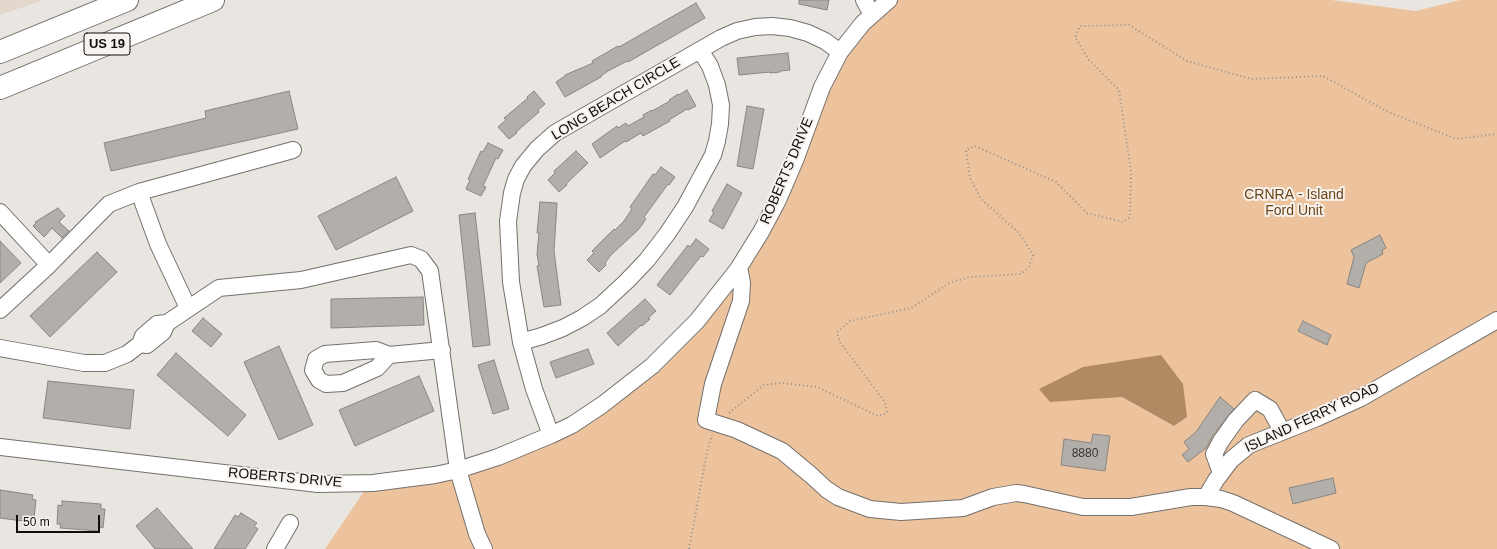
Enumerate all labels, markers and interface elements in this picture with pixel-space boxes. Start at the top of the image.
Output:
road number: US 19 [84,33,130,55]
street label: LONG BEACH CIRCLE [549,54,683,144]
street label: ROBERTS DRIVE [757,115,817,227]
park label: CRNRA - Island Ford Unit [1244,187,1344,220]
street label: ISLAND FERRY ROAD [1242,380,1382,456]
house number: 8880 [1072,447,1098,461]
street label: ROBERTS DRIVE [227,465,343,491]
scale bar [18,507,102,533]
text: 50 m [23,515,50,529]

